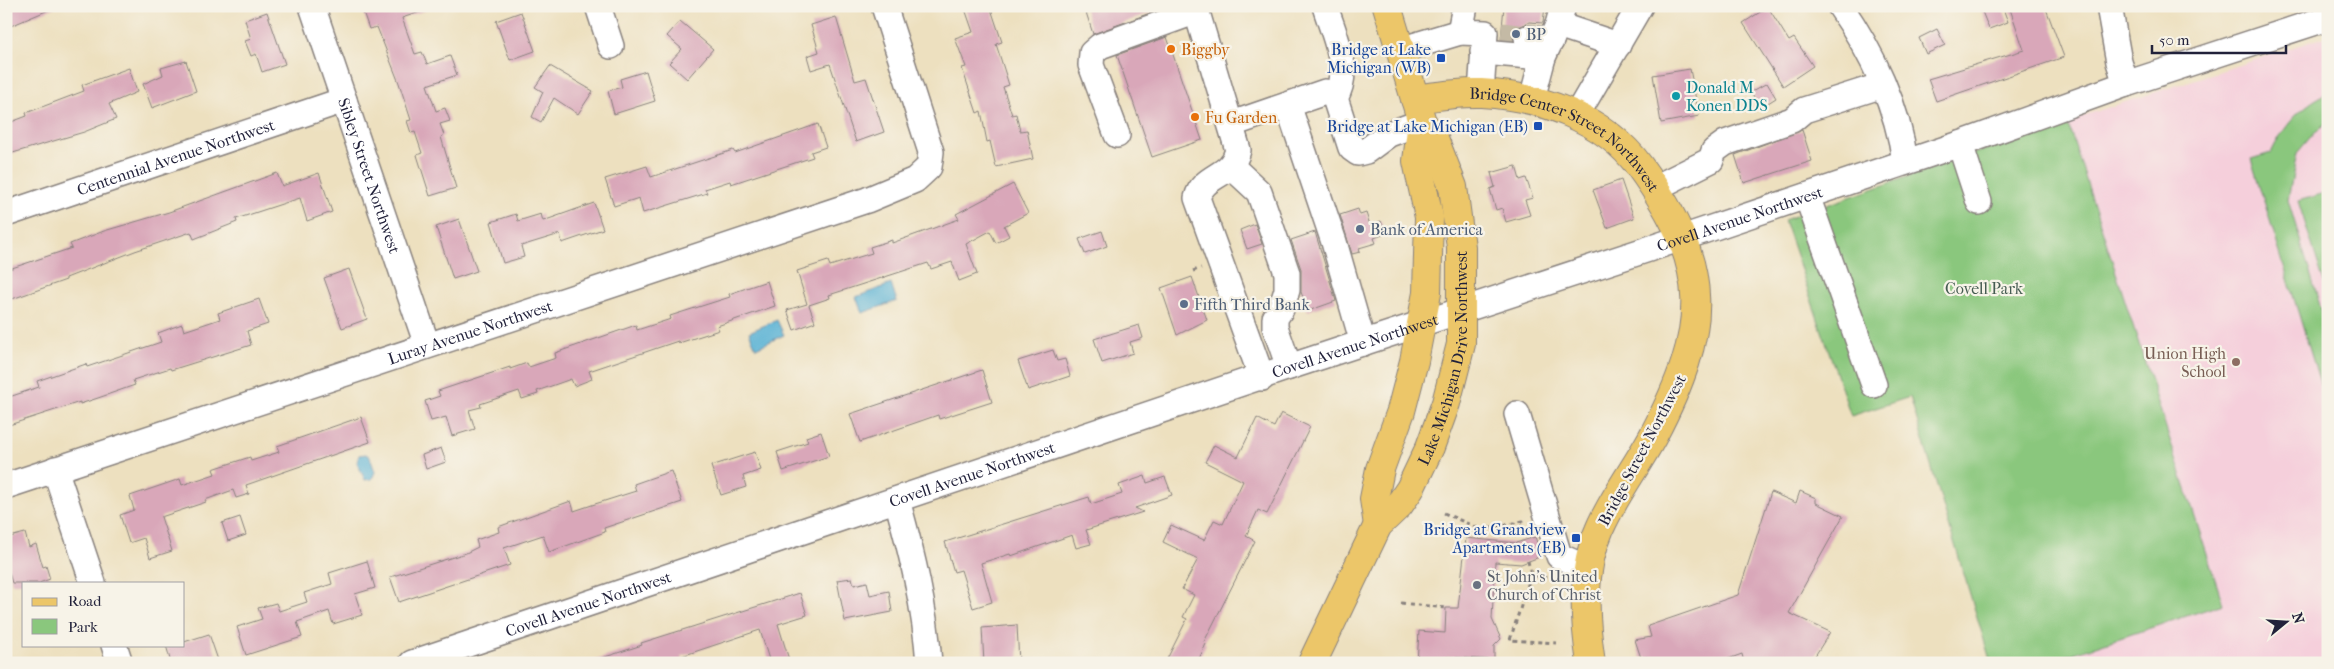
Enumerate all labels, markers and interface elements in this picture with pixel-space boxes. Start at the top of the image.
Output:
scale bar [2152,22,2285,54]
place label: BP [1526,25,1546,44]
marker: BP [1510,28,1522,40]
text: 50 m [2159,31,2190,49]
place label: Biggby [1181,40,1230,59]
place label: Bridge at Lake Michigan (WB) [1327,40,1431,77]
marker: Biggby [1165,43,1177,55]
marker: Bridge at Lake Michigan (WB) [1435,52,1447,64]
place label: Donald M Konen DDS [1686,78,1768,115]
street label: Bridge Center Street Northwest [1469,83,1664,195]
marker: Donald M Konen DDS [1670,90,1682,102]
street label: Sibley Street Northwest [334,95,405,256]
place label: Fu Garden [1205,108,1278,127]
marker: Fu Garden [1189,111,1201,123]
street label: Centennial Avenue Northwest [74,115,277,199]
place label: Bridge at Lake Michigan (EB) [1327,117,1528,136]
marker: Bridge at Lake Michigan (EB) [1532,120,1544,132]
street label: Covell Avenue Northwest [1654,182,1825,255]
place label: Bank of America [1370,220,1483,239]
marker: Bank of America [1354,223,1366,235]
street label: Lake Michigan Drive Northwest [1413,250,1471,468]
park label: Covell Park [1945,279,2024,298]
place label: Fifth Third Bank [1194,295,1310,314]
street label: Luray Avenue Northwest [385,296,555,368]
marker: Fifth Third Bank [1178,298,1190,310]
street label: Covell Avenue Northwest [1269,309,1441,382]
place label: Union High School [2144,344,2227,381]
marker: Union High School [2230,356,2242,368]
street label: Bridge Street Northwest [1594,371,1690,529]
street label: Covell Avenue Northwest [887,437,1058,511]
place label: Bridge at Grandview Apartments (EB) [1423,520,1567,557]
marker: Bridge at Grandview Apartments (EB) [1570,532,1582,544]
street label: Covell Avenue Northwest [503,567,674,640]
place label: St John's United Church of Christ [1487,567,1602,604]
marker: St John's United Church of Christ [1471,579,1483,591]
legend [22,582,185,646]
text: Road [68,592,102,610]
north arrow [2262,596,2312,646]
text: N [2288,610,2308,626]
text: Park [68,618,98,636]

